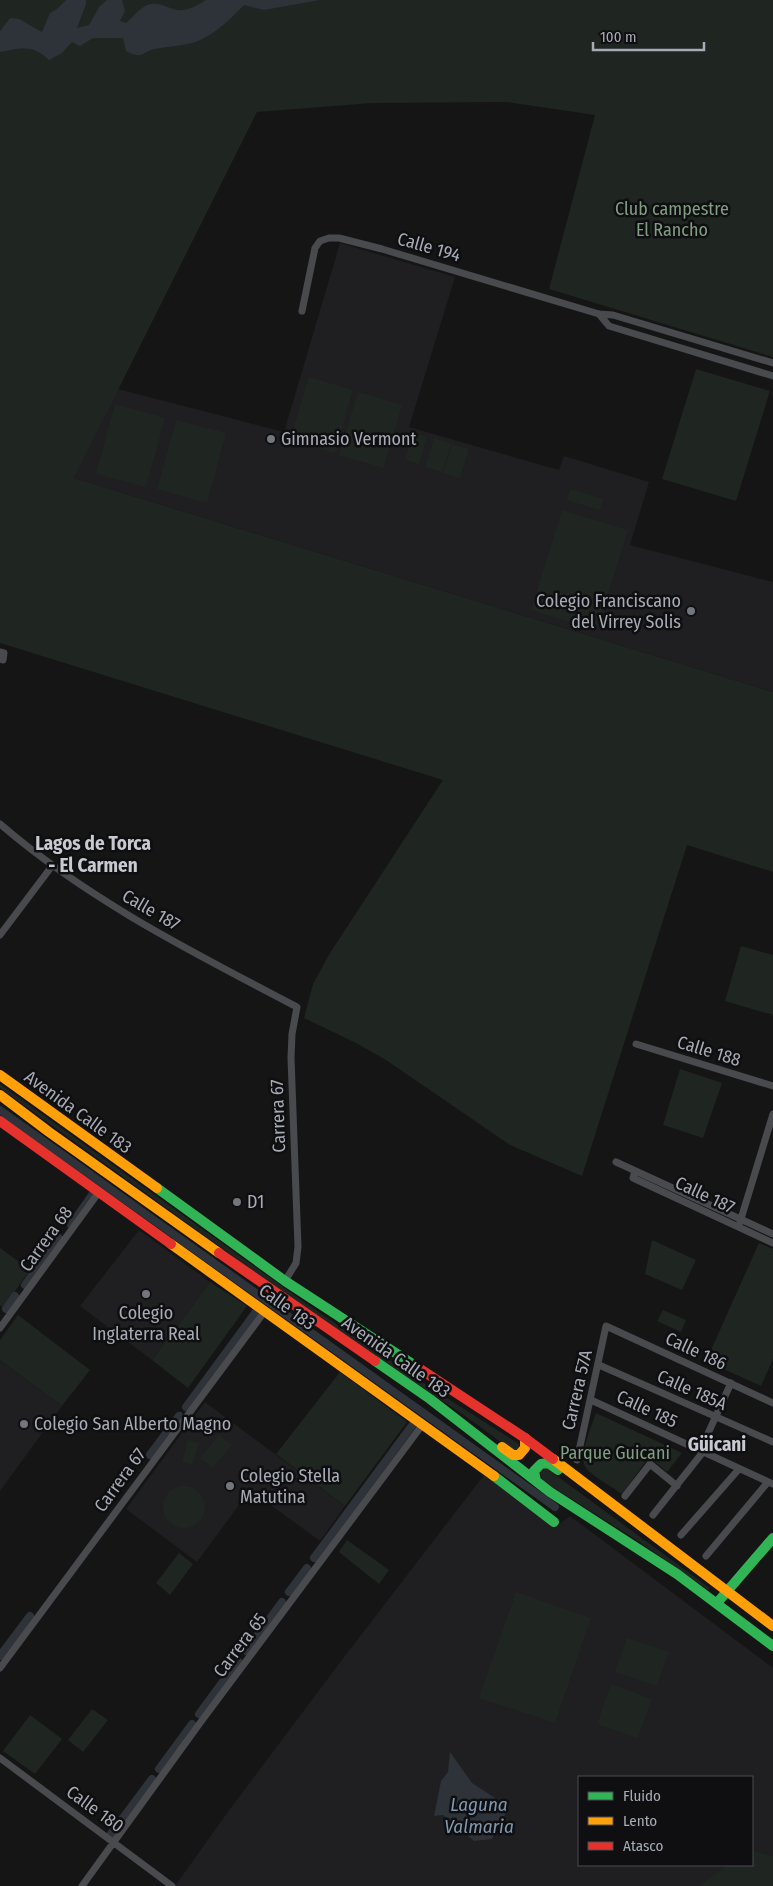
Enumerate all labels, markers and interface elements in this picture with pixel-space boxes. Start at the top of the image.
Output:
scale bar [593,20,704,52]
text: 100 m [600,28,637,46]
park label: Club campestre El Rancho [615,198,729,241]
street label: Calle 194 [395,228,463,267]
place label: Gimnasio Vermont [281,428,416,450]
marker: Gimnasio Vermont [265,433,277,445]
place label: Colegio Franciscano del Virrey Solis [536,590,681,633]
marker: Colegio Franciscano del Virrey Solis [685,605,697,617]
district label: Lagos de Torca - El Carmen [35,832,151,877]
street label: Calle 187 [118,885,184,935]
street label: Calle 188 [675,1031,743,1071]
street label: Avenida Calle 183 [20,1066,136,1158]
street label: Carrera 67 [266,1079,290,1153]
street label: Calle 187 [672,1172,738,1218]
place label: D1 [247,1191,264,1213]
marker: D1 [231,1196,243,1208]
street label: Carrera 68 [15,1202,77,1276]
street label: Calle 183 [255,1279,319,1335]
marker: Colegio Inglaterra Real [140,1288,152,1300]
place label: Colegio Inglaterra Real [92,1302,200,1345]
street label: Avenida Calle 183 [338,1311,454,1403]
street label: Calle 186 [662,1327,730,1375]
street label: Carrera 57A [557,1347,597,1432]
street label: Calle 185A [654,1365,731,1415]
street label: Calle 185 [613,1385,681,1433]
place label: Colegio San Alberto Magno [34,1413,231,1435]
marker: Colegio San Alberto Magno [18,1418,30,1430]
district label: Güicani [688,1433,746,1456]
park label: Parque Guicani [560,1442,670,1464]
street label: Carrera 67 [90,1444,150,1516]
place label: Colegio Stella Matutina [240,1465,340,1508]
marker: Colegio Stella Matutina [224,1480,236,1492]
street label: Carrera 65 [209,1609,271,1681]
legend [578,1776,753,1866]
street label: Calle 180 [62,1781,128,1837]
text: Fluido [623,1787,661,1805]
water label: Laguna Valmaria [444,1793,514,1838]
text: Lento [623,1812,657,1830]
text: Atasco [623,1837,663,1855]

